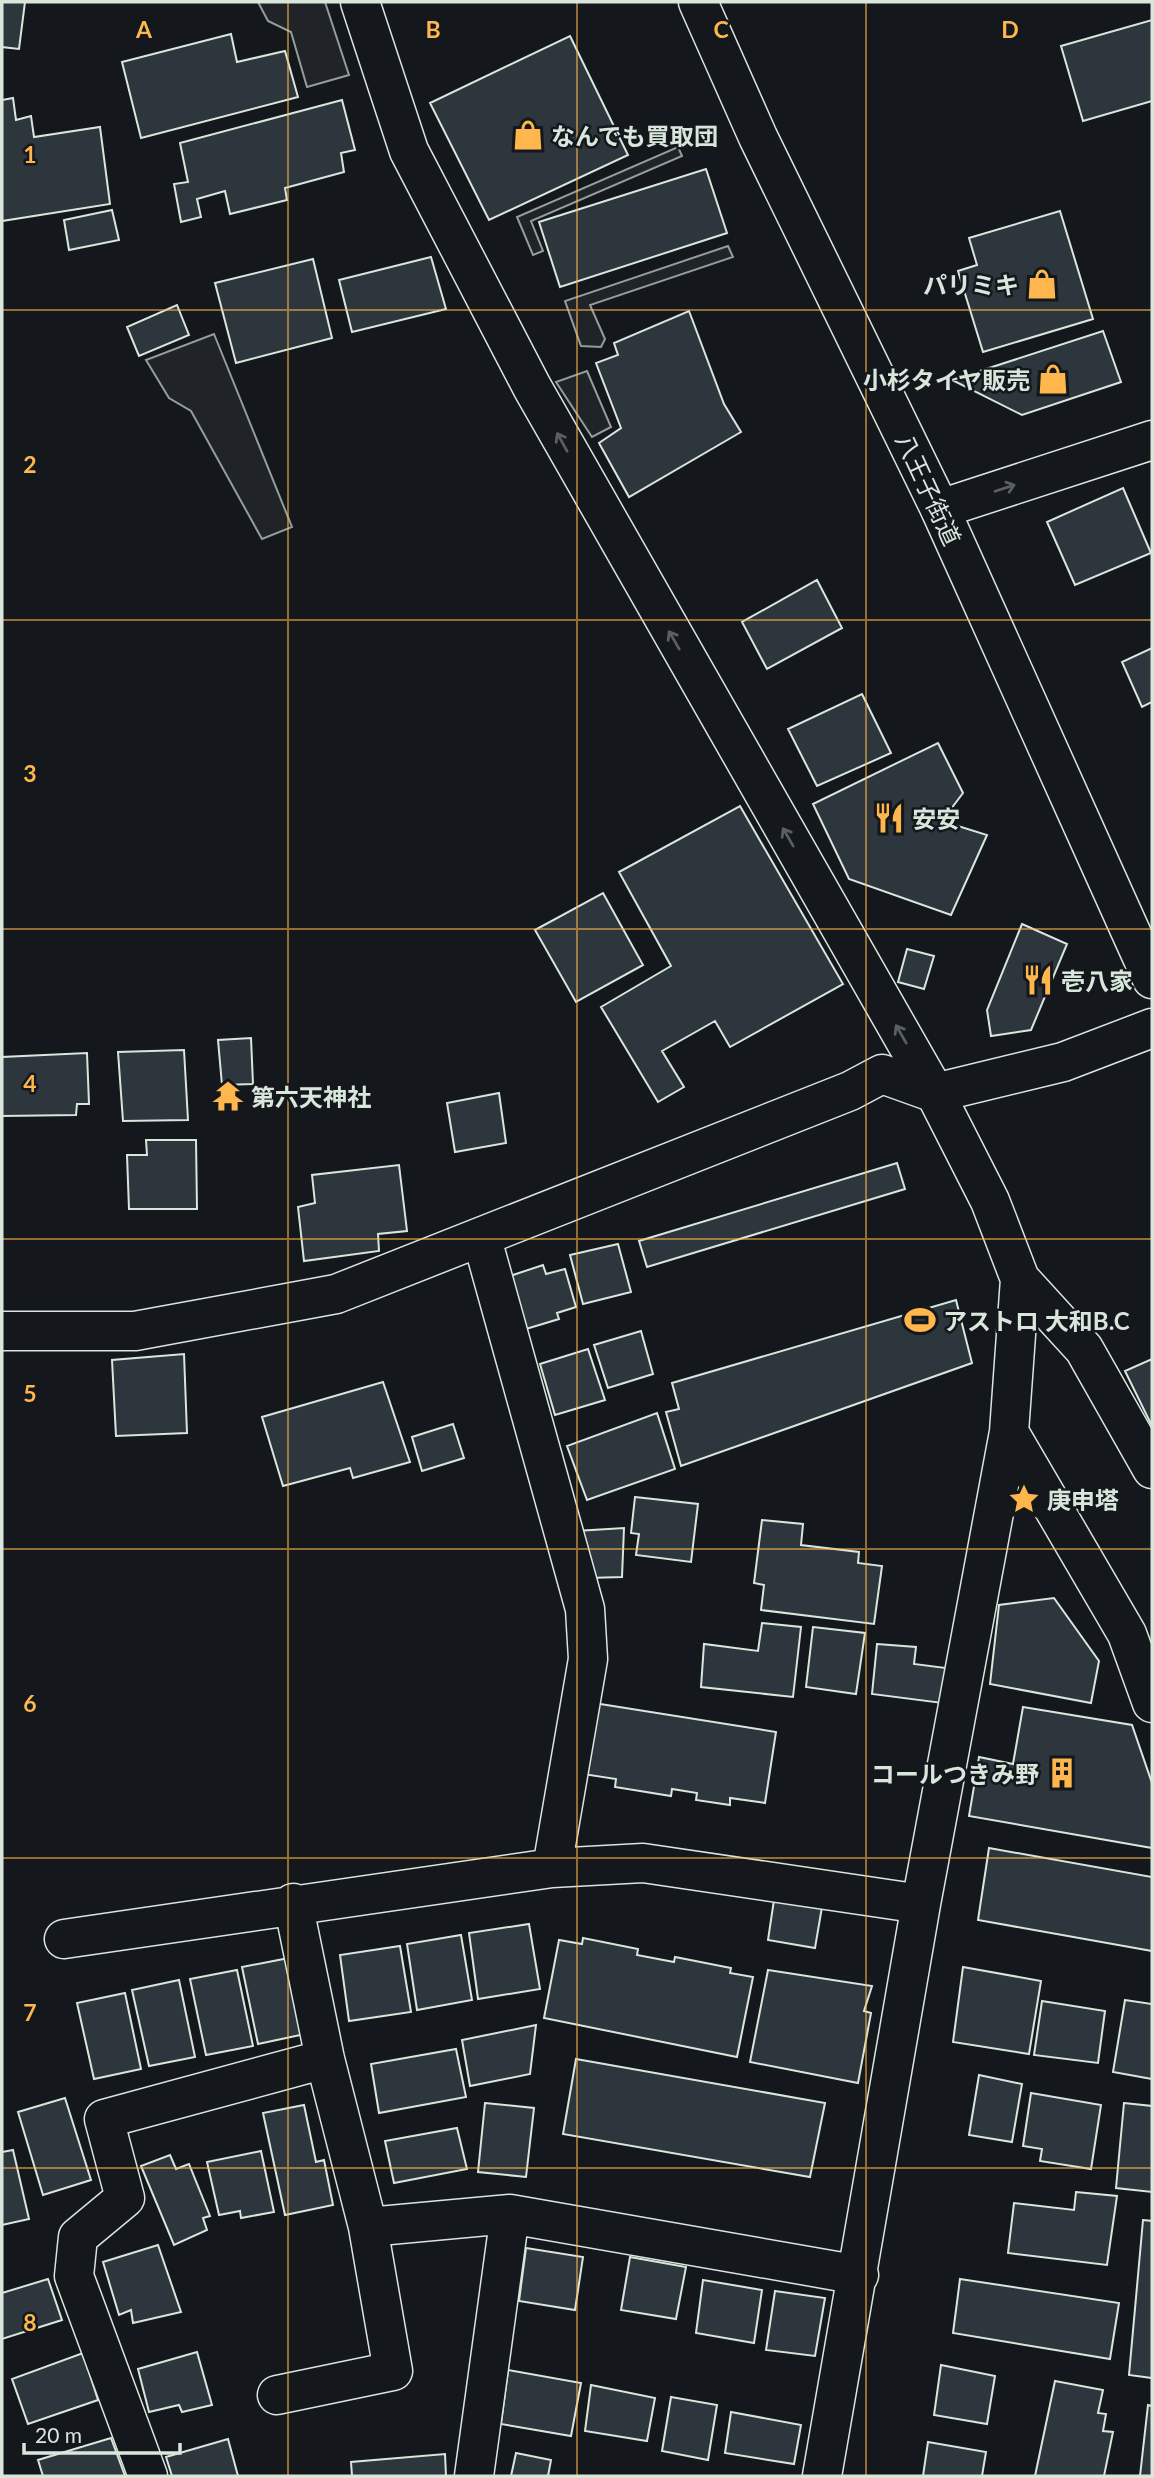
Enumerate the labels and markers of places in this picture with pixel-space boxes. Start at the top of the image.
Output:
shop icon: なんでも買取団 [511,118,545,152]
place label: なんでも買取団 [551,121,718,150]
shop icon: パリミキ [1025,267,1059,301]
place label: パリミキ [923,270,1019,299]
shop icon: 小杉タイヤ販売 [1036,362,1070,396]
place label: 小杉タイヤ販売 [863,365,1030,394]
restaurant icon: 安安 [872,801,906,835]
place label: 安安 [912,804,960,833]
restaurant icon: 壱八家 [1021,963,1055,997]
place label: 壱八家 [1061,966,1133,995]
temple icon: 第六天神社 [211,1079,245,1113]
place label: 第六天神社 [251,1082,371,1111]
sports icon: アストロ 大和B.C [903,1303,937,1337]
place label: アストロ 大和B.C [943,1306,1130,1335]
place icon: 庚申塔 [1007,1482,1041,1516]
place label: 庚申塔 [1047,1485,1119,1514]
building icon: コールつきみ野 [1045,1756,1079,1790]
place label: コールつきみ野 [871,1759,1039,1788]

